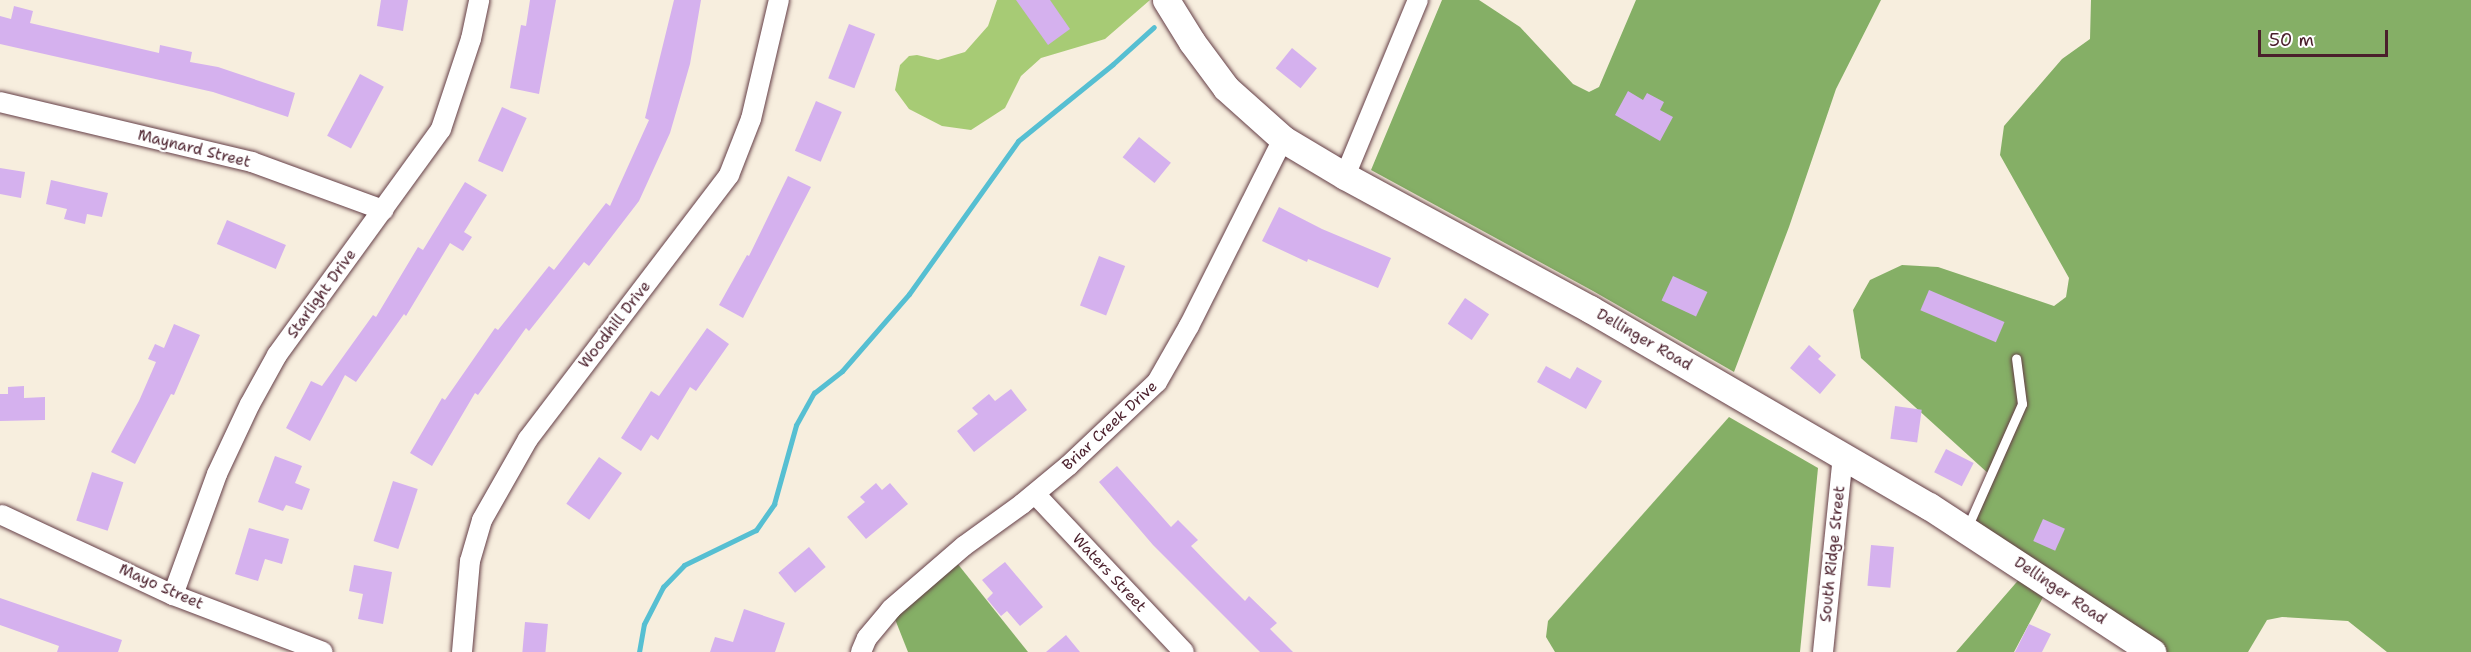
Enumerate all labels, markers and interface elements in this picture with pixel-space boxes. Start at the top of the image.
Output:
scale bar [2261,18,2392,56]
text: 50 m [2269,28,2314,52]
street label: Maynard Street [136,126,252,172]
street label: Starlight Drive [284,246,360,342]
street label: Woodhill Drive [575,278,655,372]
street label: Dellinger Road [1593,305,1695,375]
street label: Briar Creek Drive [1059,378,1161,474]
street label: South Ridge Street [1817,485,1849,623]
street label: Waters Street [1068,530,1150,616]
street label: Dellinger Road [2011,554,2109,628]
street label: Mayo Street [116,560,206,614]

